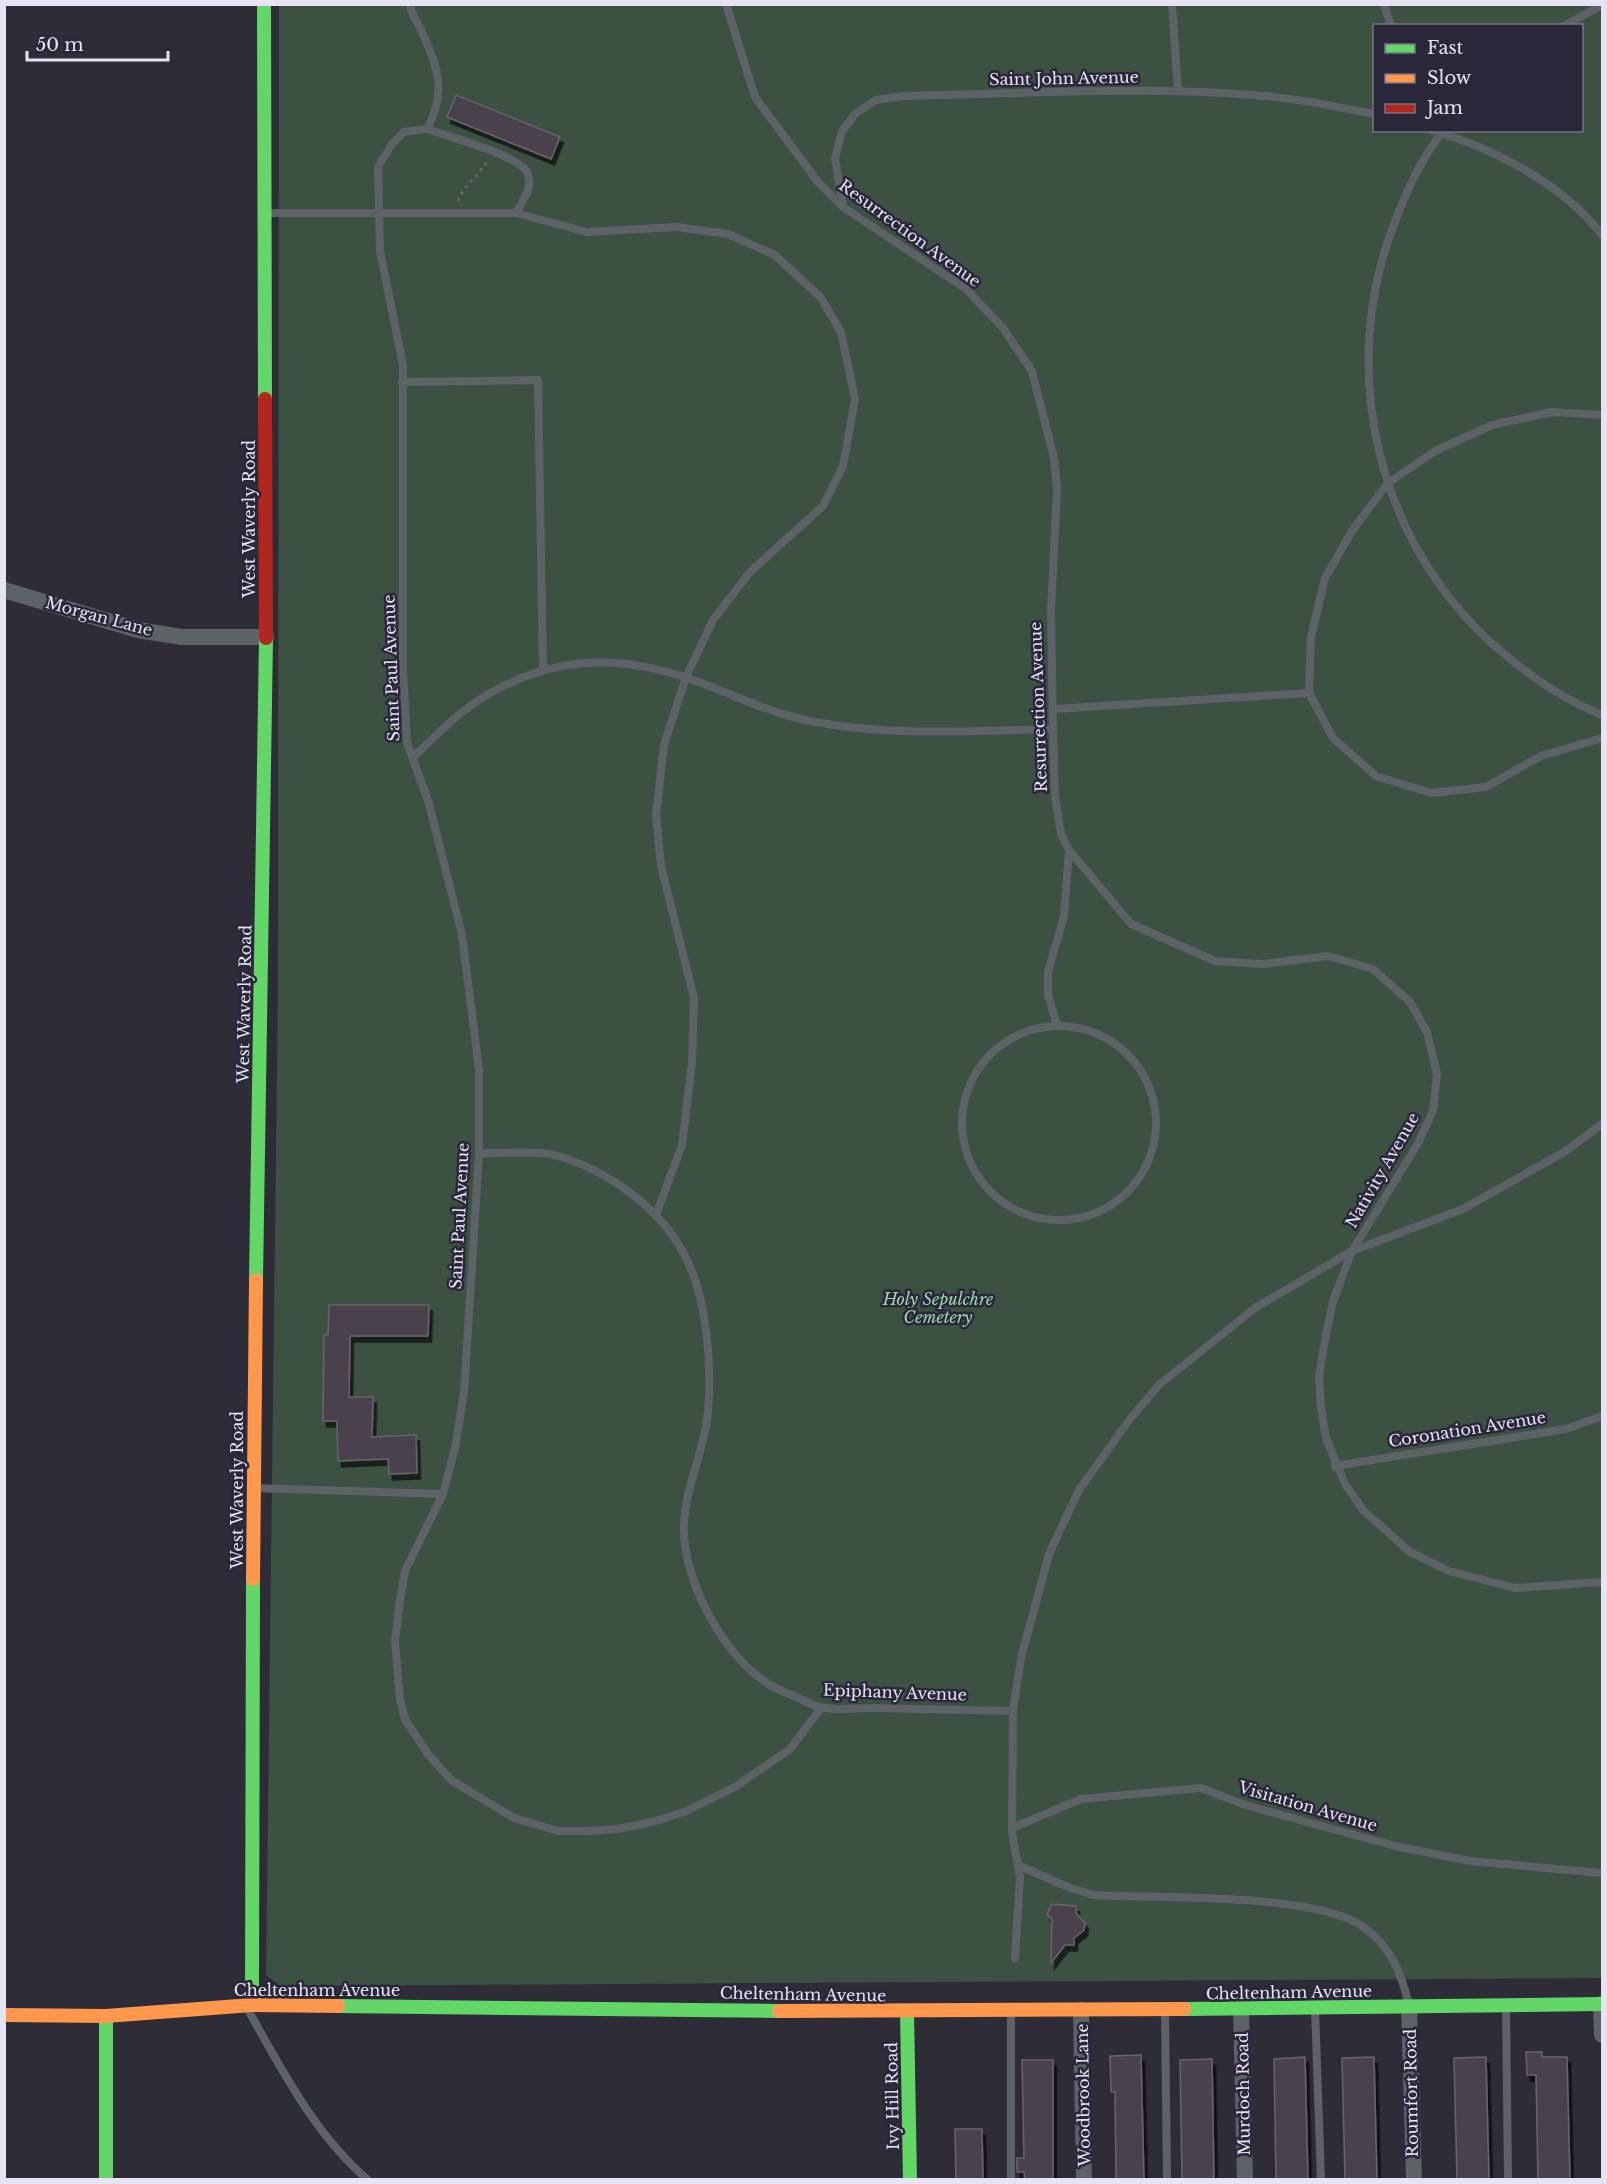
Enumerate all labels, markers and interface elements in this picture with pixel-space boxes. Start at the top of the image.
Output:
scale bar [27,24,168,62]
legend [1373,24,1583,132]
text: 50 m [36,34,84,56]
text: Fast [1427,37,1464,59]
street label: Saint John Avenue [989,67,1139,89]
text: Slow [1427,67,1472,89]
text: Jam [1425,97,1463,119]
street label: Resurrection Avenue [835,175,985,291]
street label: West Waverly Road [239,440,259,599]
street label: Morgan Lane [43,592,155,640]
street label: Saint Paul Avenue [378,594,404,742]
street label: Resurrection Avenue [1025,622,1051,792]
street label: West Waverly Road [233,925,255,1084]
street label: Nativity Avenue [1341,1109,1423,1231]
street label: Saint Paul Avenue [445,1142,473,1290]
park label: Holy Sepulchre Cemetery [882,1289,994,1327]
street label: Coronation Avenue [1387,1407,1547,1451]
street label: West Waverly Road [227,1411,247,1570]
street label: Epiphany Avenue [823,1679,967,1705]
street label: Visitation Avenue [1235,1776,1380,1835]
street label: Cheltenham Avenue [234,1980,400,2000]
street label: Cheltenham Avenue [1206,1981,1372,2003]
street label: Cheltenham Avenue [720,1983,886,2005]
street label: Woodbrook Lane [1072,2023,1094,2168]
street label: Roumfort Road [1400,2028,1422,2157]
street label: Murdoch Road [1232,2032,1254,2156]
street label: Ivy Hill Road [881,2042,903,2150]

